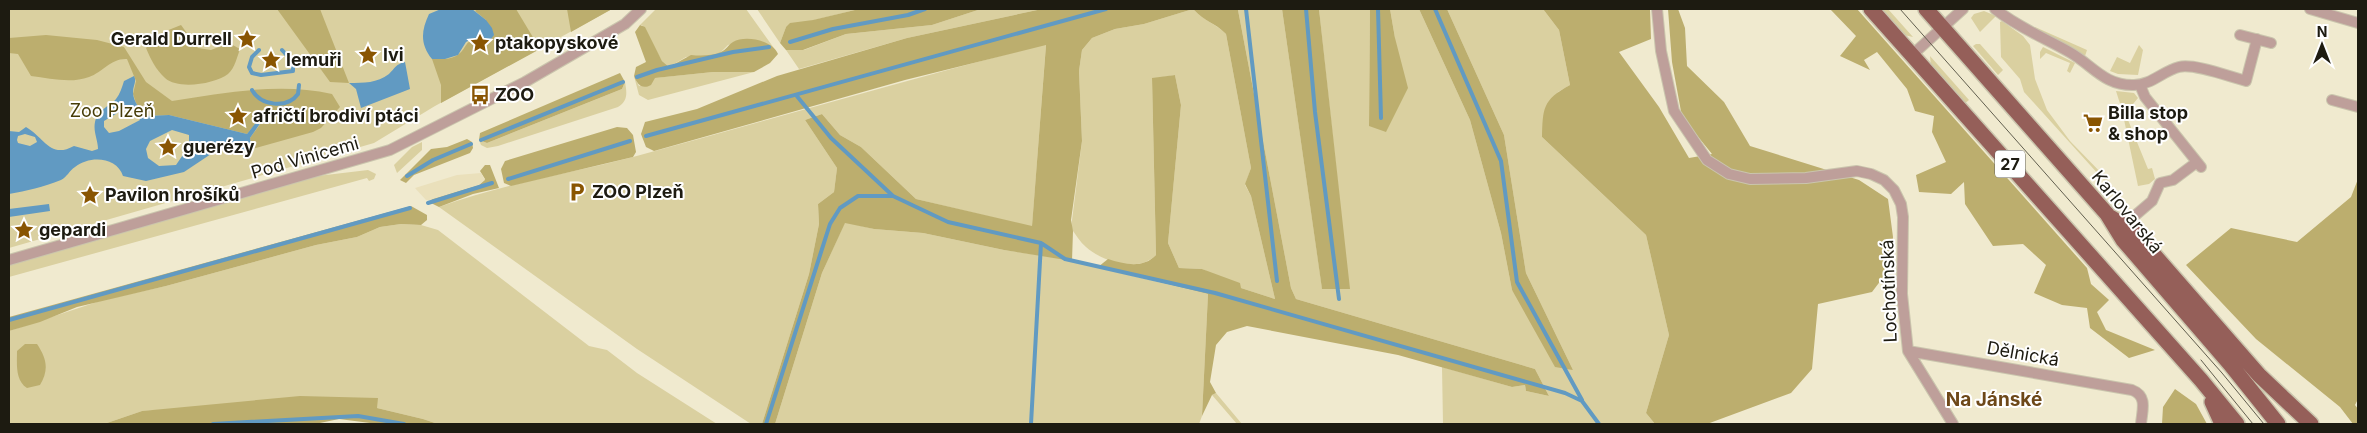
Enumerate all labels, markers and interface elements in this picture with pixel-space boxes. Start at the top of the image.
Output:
north arrow [2297,20,2347,70]
text: N [2317,23,2327,40]
place label: Gerald Durrell [111,28,232,49]
place icon: Gerald Durrell [236,28,258,50]
place icon: ptakopyskové [469,32,491,54]
place label: ptakopyskové [495,32,619,53]
place icon: lvi [357,44,379,66]
place label: lvi [383,44,404,65]
place icon: lemuři [260,49,282,71]
place label: lemuři [286,49,342,70]
bus stop icon: ZOO [469,84,491,106]
place label: ZOO [495,84,534,105]
park label: Zoo Plzeň [70,100,154,121]
place label: Billa stop & shop [2108,102,2188,144]
place icon: afričtí brodiví ptáci [227,105,249,127]
place label: afričtí brodiví ptáci [253,105,419,126]
supermarket icon: Billa stop & shop [2082,112,2104,134]
street label: Pod Vinicemi [249,132,361,183]
place icon: guerézy [157,136,179,158]
place label: guerézy [183,136,255,157]
road number: 27 [1995,150,2025,178]
street label: Karlovarská [2088,166,2167,257]
parking icon: ZOO Plzeň [566,181,588,203]
place label: ZOO Plzeň [592,181,684,202]
place icon: Pavilon hrošíků [79,184,101,206]
place label: Pavilon hrošíků [105,184,239,205]
place icon: gepardi [13,219,35,241]
place label: gepardi [39,219,106,240]
street label: Lochotínská [1876,239,1901,343]
street label: Dělnická [1985,337,2061,370]
district label: Na Jánské [1946,388,2042,411]

